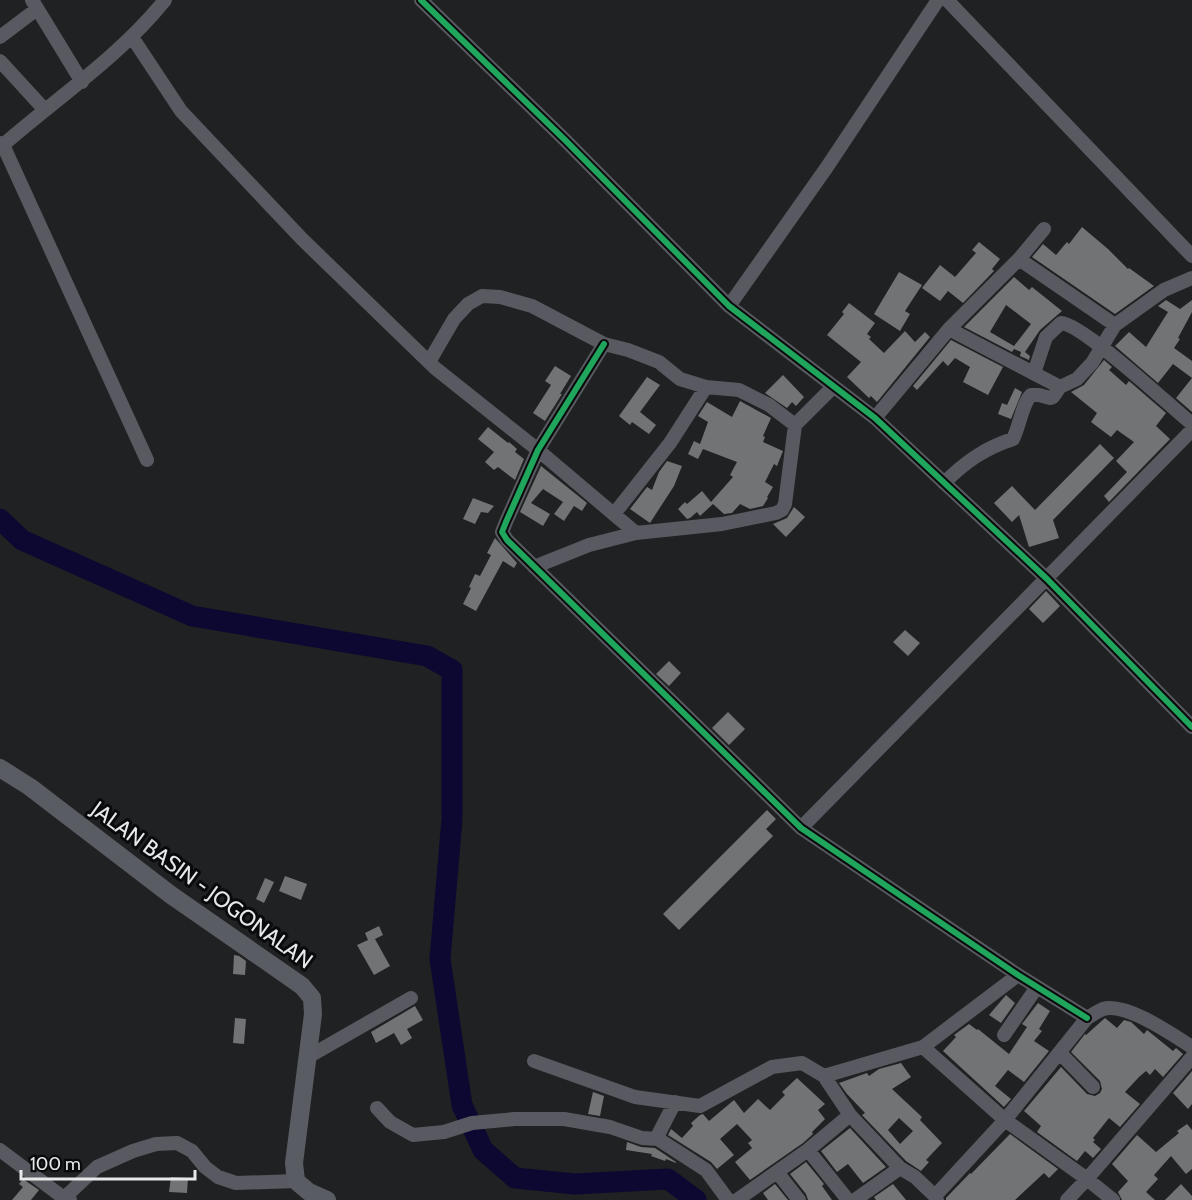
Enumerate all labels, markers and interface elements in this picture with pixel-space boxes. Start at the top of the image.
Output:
street label: JALAN BASIN - JOGONALAN [85,795,318,975]
scale bar [21,1143,195,1181]
text: 100 m [30,1153,81,1175]

